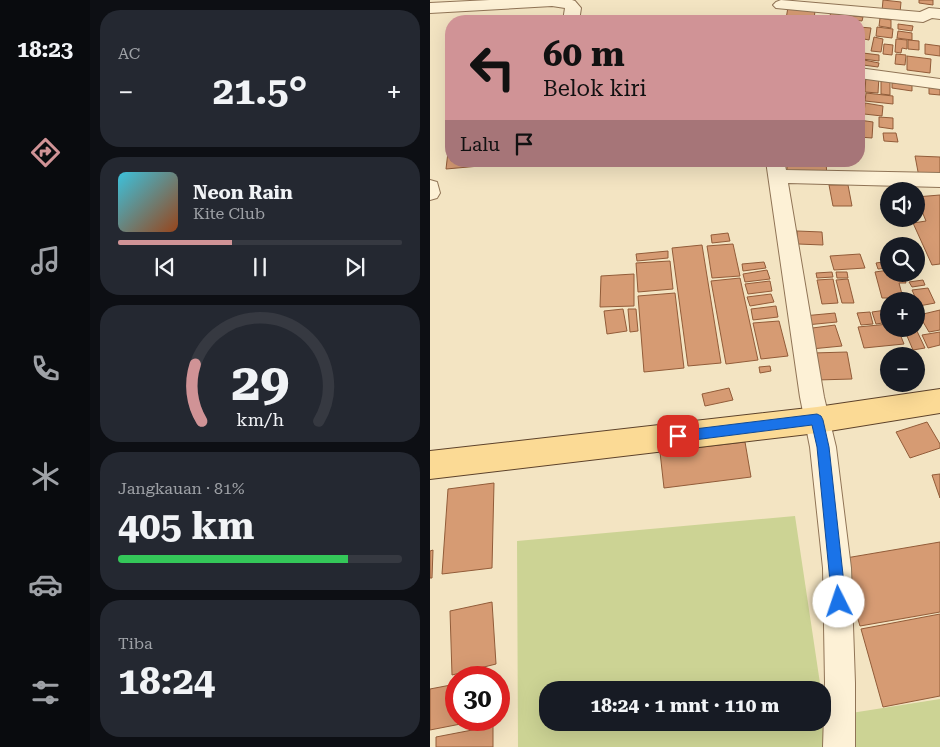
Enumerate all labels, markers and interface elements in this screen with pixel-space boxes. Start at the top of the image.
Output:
text: 60 m [543,34,625,75]
icon: left [460,35,525,100]
text: 18:23 [17,37,73,62]
text: AC [118,44,140,63]
text: 21.5° [213,69,307,113]
text: − [118,76,134,109]
text: + [386,76,402,109]
text: Belok kiri [543,76,647,101]
icon: arrive [510,130,538,158]
text: Lalu [460,133,500,156]
icon: directions [28,135,63,170]
text: Neon Rain [193,181,293,204]
map controls [880,182,925,392]
button: sound [880,182,925,227]
text: Kite Club [193,204,265,223]
button: search [880,237,925,282]
icon: music [28,243,63,278]
icon: previous [151,253,179,281]
icon: pause [246,253,274,281]
icon: next [341,253,369,281]
button: + [880,292,925,337]
button: − [880,347,925,392]
icon: phone [28,351,63,386]
text: 29 [231,352,289,413]
text: km/h [236,409,284,430]
pin [657,415,699,457]
icon: arrive [664,422,692,450]
icon: climate [28,459,63,494]
text: Jangkauan · 81% [118,479,244,498]
text: 405 km [118,504,254,548]
icon: car [28,567,63,602]
position arrow [812,575,864,627]
text: Tiba [118,634,153,653]
text: 18:24 [118,659,215,703]
speed limit sign: 30 [445,666,510,731]
icon: filters [28,675,63,710]
text: 18:24 · 1 mnt · 110 m [591,694,779,717]

